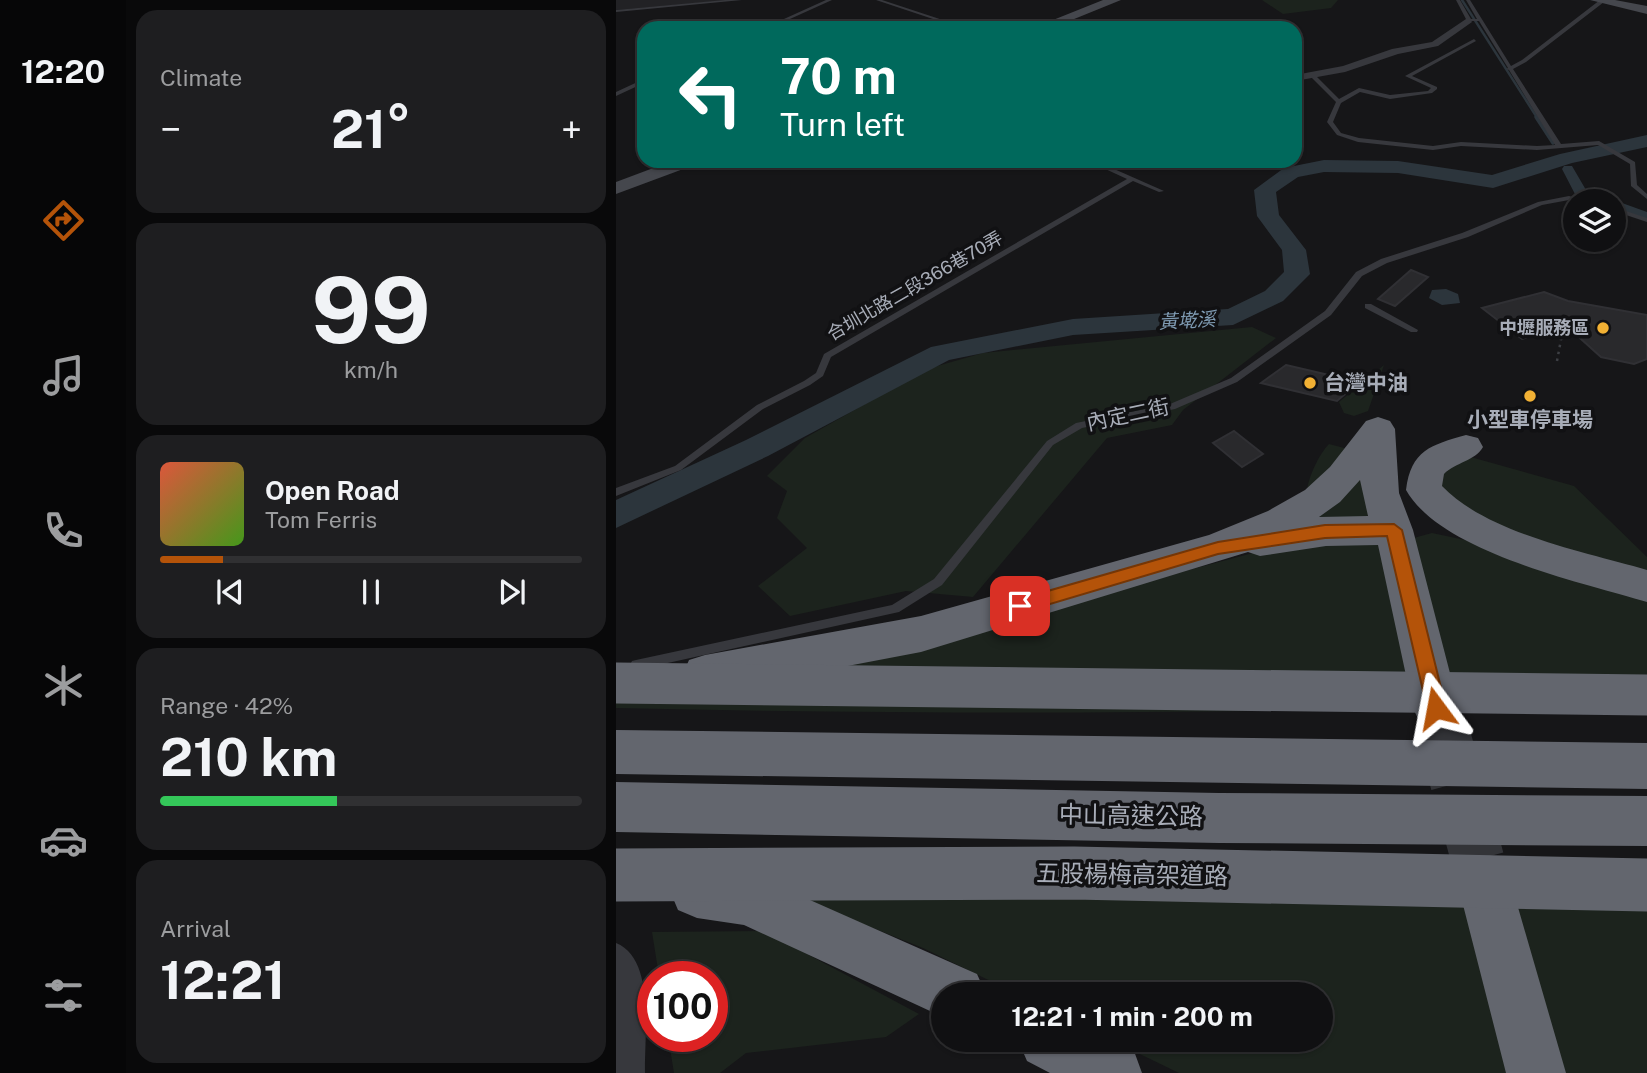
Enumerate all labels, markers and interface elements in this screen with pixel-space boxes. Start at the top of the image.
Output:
text: 70 m [780,47,897,105]
icon: left [665,49,756,140]
text: 12:20 [21,53,105,90]
text: Climate [160,64,242,91]
text: 21° [331,99,411,160]
text: Turn left [780,106,905,143]
text: − [160,107,181,152]
text: + [561,107,582,152]
map controls [1563,189,1626,252]
button: layers [1563,189,1626,252]
icon: directions [39,196,88,245]
street label: 合圳北路二段366巷70弄 [823,227,1006,344]
text: 99 [311,257,431,363]
water label: 黃墘溪 [1158,307,1219,332]
place label: 中壢服務區 [1499,317,1589,338]
marker: 中壢服務區 [1595,320,1611,336]
icon: music [39,351,88,400]
text: km/h [344,356,398,383]
place label: 台灣中油 [1324,370,1408,395]
marker: 台灣中油 [1302,375,1318,391]
marker: 小型車停車場 [1522,388,1538,404]
street label: 內定二街 [1084,394,1172,435]
place label: 小型車停車場 [1467,407,1593,432]
text: Open Road [265,475,400,506]
icon: phone [39,506,88,555]
text: Tom Ferris [265,506,377,533]
icon: previous [211,573,249,611]
icon: pause [352,573,390,611]
icon: next [493,573,531,611]
pin [990,576,1050,636]
icon: arrive [1001,587,1039,625]
icon: climate [39,661,88,710]
position arrow [1399,671,1473,745]
text: Range · 42% [160,692,293,719]
text: 210 km [160,727,337,788]
street label: 中山高速公路 [1059,800,1203,830]
icon: car [39,816,88,865]
street label: 五股楊梅高架道路 [1036,858,1228,890]
text: Arrival [160,915,231,942]
text: 12:21 [160,950,286,1011]
speed limit sign: 100 [637,961,728,1052]
icon: filters [39,971,88,1020]
text: 12:21 · 1 min · 200 m [1011,1001,1253,1032]

